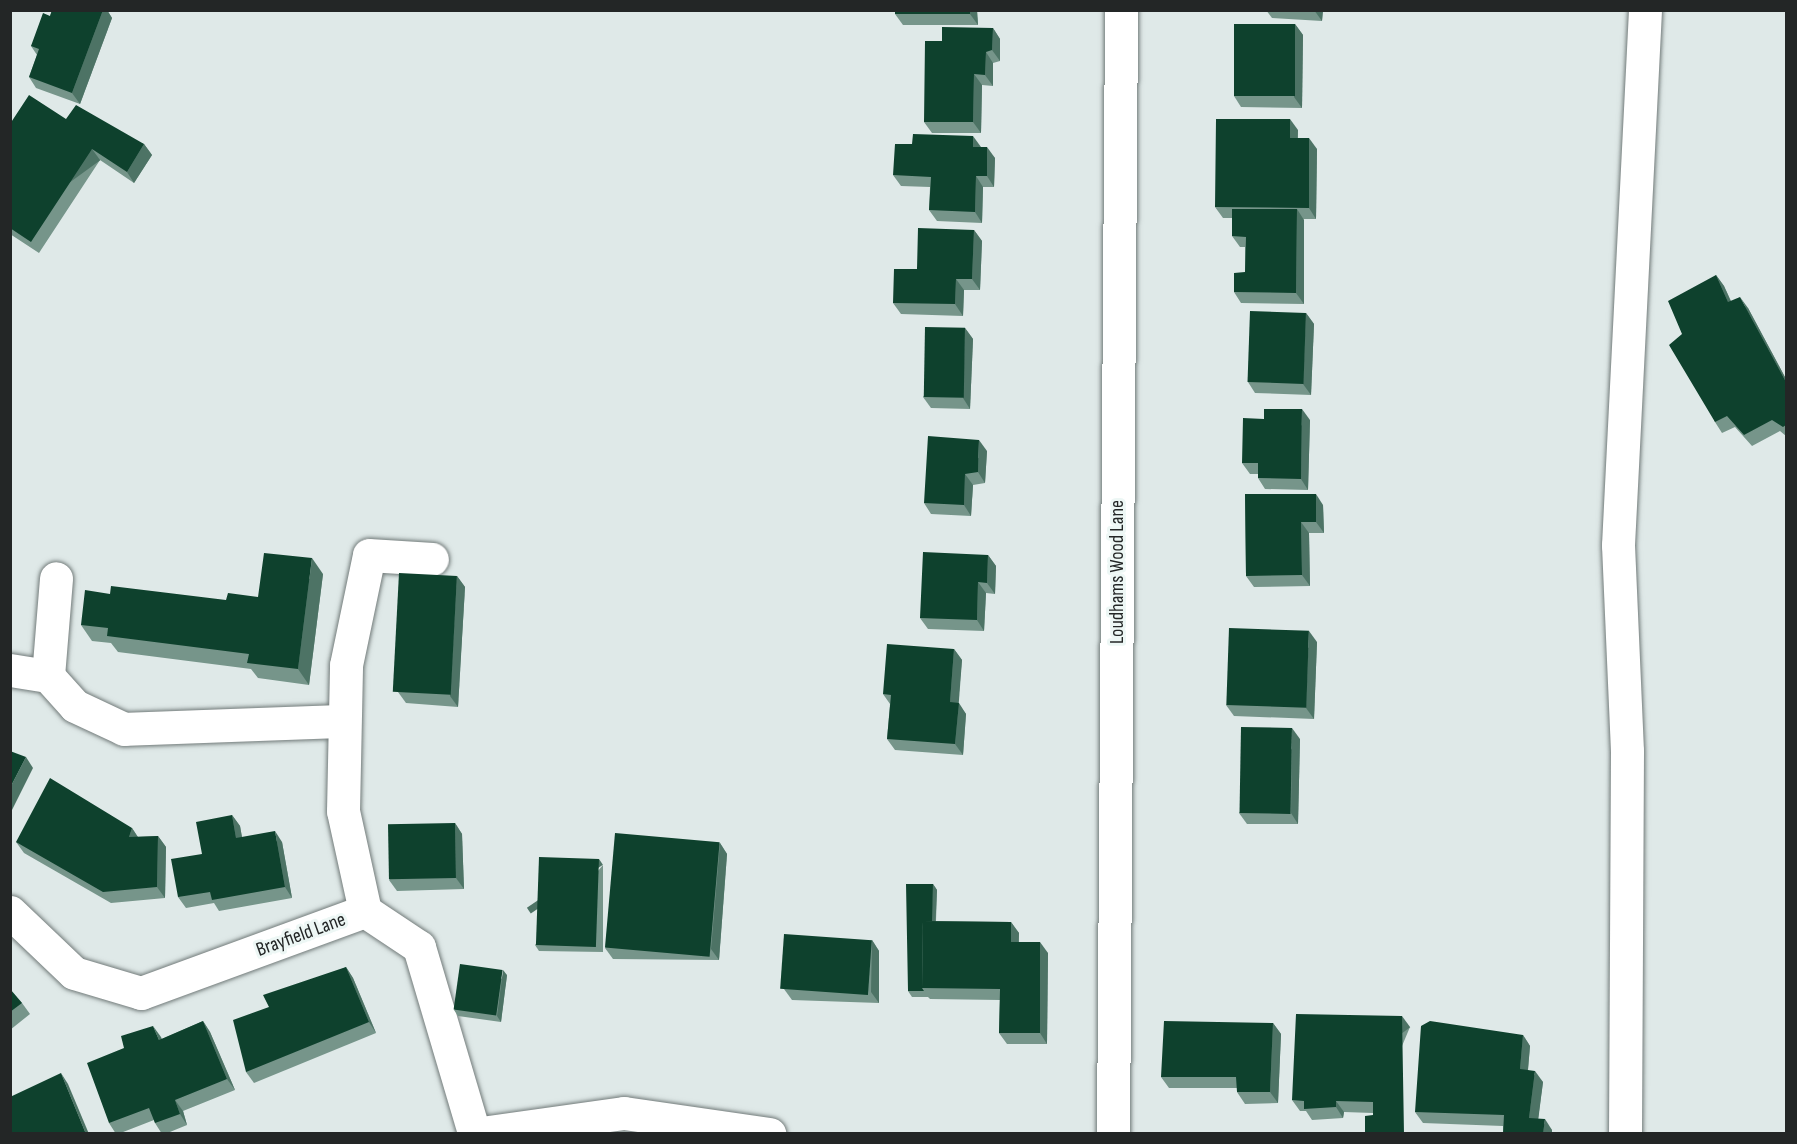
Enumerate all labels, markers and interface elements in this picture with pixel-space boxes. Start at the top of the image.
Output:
street label: Loudhams Wood Lane [1105,500,1129,644]
street label: Brayfield Lane [253,908,349,962]

